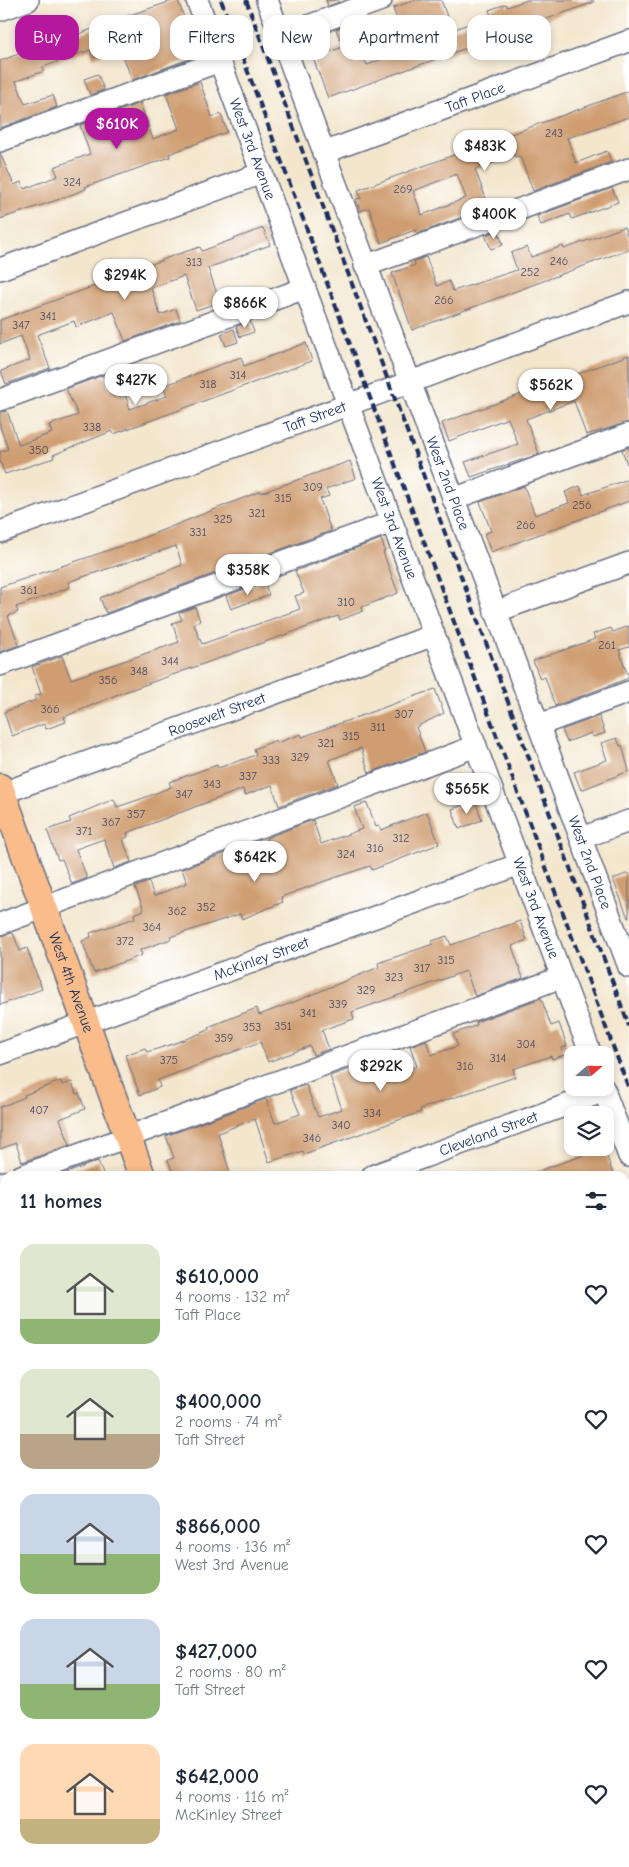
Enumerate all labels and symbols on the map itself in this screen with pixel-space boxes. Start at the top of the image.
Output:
street label: Taft Place [443,78,508,116]
street label: West 3rd Avenue [226,96,280,203]
pin: $610K [82,108,152,150]
house number: 243 [545,126,563,140]
pin: $483K [450,130,520,172]
house number: 324 [63,175,81,189]
house number: 269 [393,182,413,196]
pin: $400K [459,198,529,240]
house number: 246 [550,254,568,268]
house number: 313 [186,255,202,269]
pin: $294K [90,258,160,301]
house number: 252 [520,265,540,279]
pin: $866K [210,286,280,329]
house number: 266 [434,293,454,307]
house number: 341 [40,309,57,323]
house number: 347 [12,318,30,332]
pin: $427K [101,364,171,406]
house number: 314 [230,368,246,382]
pin: $562K [516,368,586,411]
house number: 318 [199,377,217,391]
street label: Taft Street [281,397,349,437]
house number: 338 [83,420,101,434]
street label: West 2nd Place [422,434,474,533]
house number: 350 [29,443,49,457]
street label: West 3rd Avenue [367,475,422,582]
house number: 309 [303,480,323,494]
house number: 315 [274,491,292,505]
house number: 256 [572,498,592,512]
house number: 321 [248,506,266,520]
house number: 325 [214,512,232,526]
house number: 266 [516,518,536,532]
house number: 331 [190,525,207,539]
pin: $358K [213,554,283,596]
house number: 361 [20,583,38,597]
house number: 310 [337,595,355,609]
house number: 261 [598,638,616,652]
house number: 344 [161,654,179,668]
house number: 348 [130,664,148,678]
house number: 356 [98,673,118,687]
street label: Roosevelt Street [166,688,269,741]
house number: 366 [40,702,60,716]
house number: 307 [394,707,414,721]
house number: 311 [370,720,386,734]
house number: 315 [342,729,360,743]
house number: 321 [317,736,335,750]
house number: 329 [291,750,309,764]
house number: 333 [262,753,280,767]
house number: 337 [239,769,257,783]
pin: $565K [432,772,502,815]
house number: 343 [203,777,221,791]
house number: 347 [175,787,193,801]
house number: 357 [127,807,145,821]
street label: West 2nd Place [564,813,616,912]
house number: 367 [102,815,120,829]
house number: 371 [76,824,92,838]
house number: 312 [392,831,410,845]
pin: $642K [220,840,290,883]
house number: 316 [366,841,384,855]
house number: 324 [337,847,355,861]
street label: West 3rd Avenue [509,855,563,961]
house number: 352 [197,900,215,914]
house number: 362 [168,904,186,918]
house number: 364 [143,920,161,934]
street label: West 4th Avenue [45,930,98,1035]
street label: McKinley Street [211,933,312,984]
house number: 372 [116,934,134,948]
house number: 315 [437,953,455,967]
house number: 317 [414,961,431,975]
house number: 323 [385,970,403,984]
house number: 329 [357,983,375,997]
house number: 339 [329,997,347,1011]
house number: 341 [300,1006,317,1020]
house number: 351 [274,1019,292,1033]
house number: 353 [243,1020,261,1034]
house number: 359 [215,1031,233,1045]
house number: 304 [516,1037,536,1051]
north arrow [564,1046,614,1096]
pin: $292K [346,1050,416,1092]
house number: 314 [490,1051,506,1065]
house number: 375 [160,1053,178,1067]
house number: 316 [456,1059,474,1073]
house number: 407 [30,1103,49,1117]
house number: 334 [363,1106,381,1120]
street label: Cleveland Street [437,1107,541,1160]
house number: 340 [331,1118,351,1132]
house number: 346 [303,1131,321,1145]

